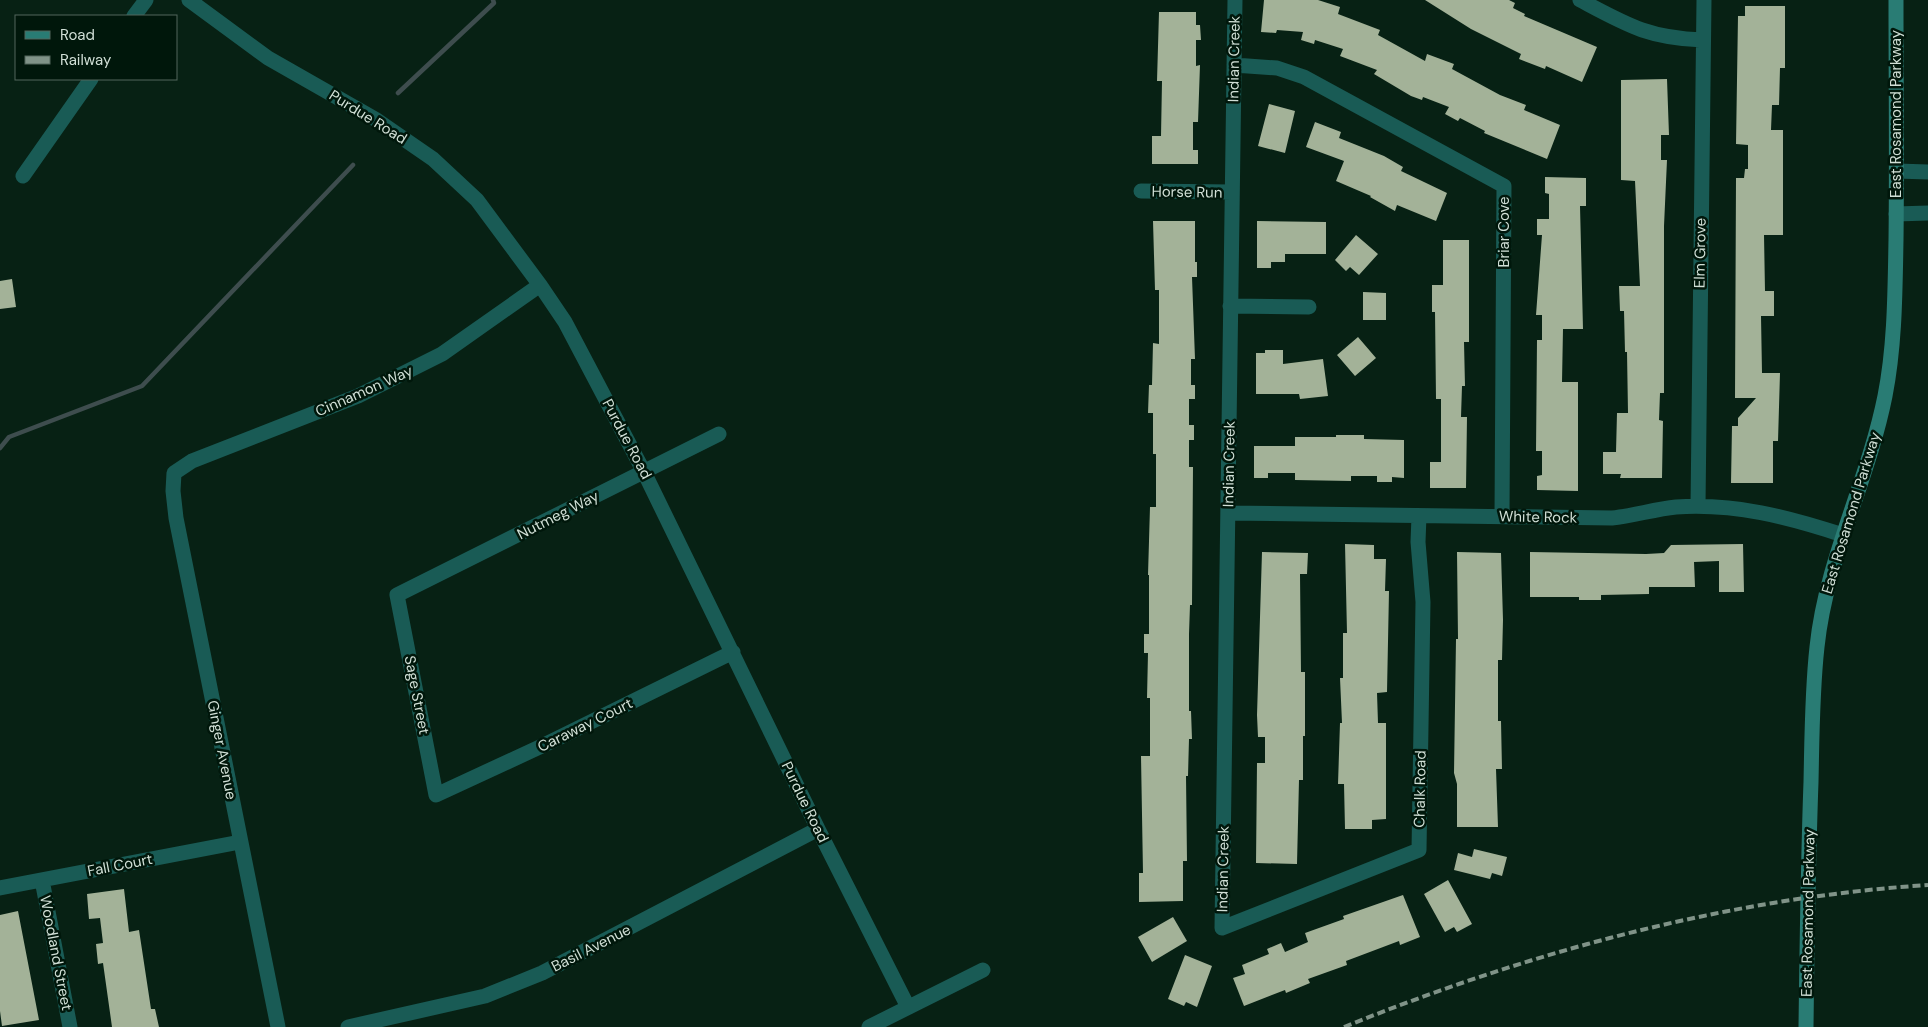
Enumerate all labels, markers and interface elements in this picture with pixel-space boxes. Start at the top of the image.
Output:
legend [15,15,178,80]
street label: Indian Creek [1223,15,1245,102]
text: Road [60,25,95,45]
street label: East Rosamond Parkway [1886,29,1906,198]
text: Railway [60,50,112,70]
street label: Purdue Road [325,85,411,149]
street label: Horse Run [1151,181,1223,203]
street label: Briar Cove [1494,196,1514,268]
street label: Elm Grove [1689,218,1711,288]
street label: Cinnamon Way [312,360,416,421]
street label: Purdue Road [598,395,656,483]
street label: Indian Creek [1218,420,1240,507]
street label: East Rosamond Parkway [1817,429,1885,596]
street label: Nutmeg Way [514,486,603,544]
street label: White Rock [1499,506,1578,528]
street label: Sage Street [400,654,434,736]
street label: Caraway Court [534,693,636,757]
street label: Ginger Avenue [203,699,241,801]
street label: Chalk Road [1409,750,1431,828]
street label: Purdue Road [777,758,833,846]
street label: Indian Creek [1212,825,1234,912]
street label: East Rosamond Parkway [1797,828,1819,997]
street label: Fall Court [86,849,154,881]
street label: Woodland Street [35,894,77,1012]
street label: Basil Avenue [548,919,634,977]

